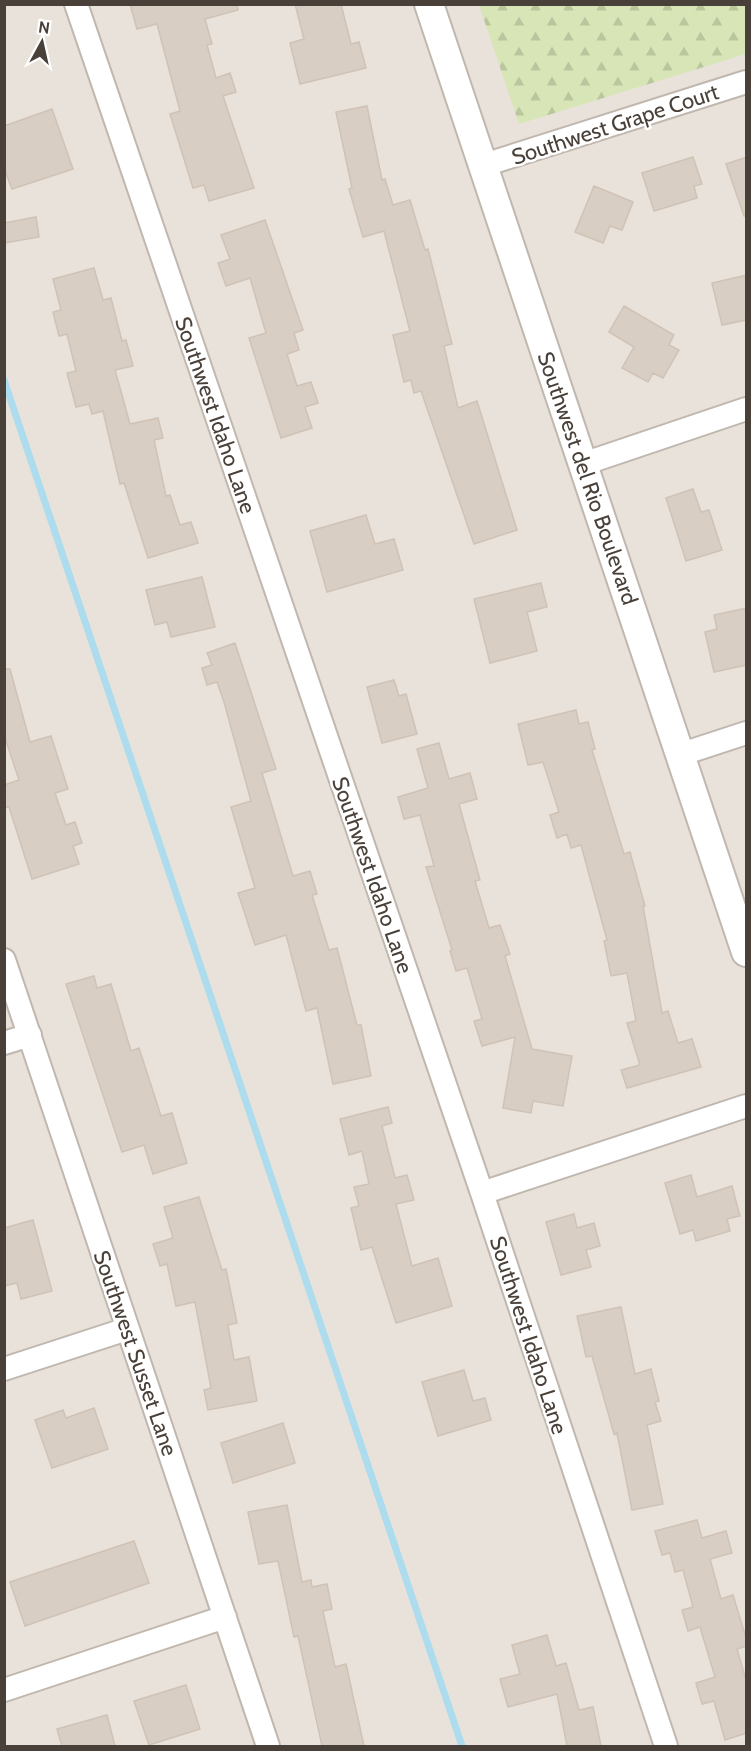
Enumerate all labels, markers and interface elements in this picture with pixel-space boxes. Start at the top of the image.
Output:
north arrow [12,12,72,72]
text: N [37,17,51,38]
street label: Southwest Grape Court [508,78,723,171]
street label: Southwest Idaho Lane [169,313,262,517]
street label: Southwest del Rio Boulevard [531,348,644,608]
street label: Southwest Idaho Lane [326,773,419,977]
street label: Southwest Idaho Lane [484,1233,573,1437]
street label: Southwest Susset Lane [88,1247,183,1459]

